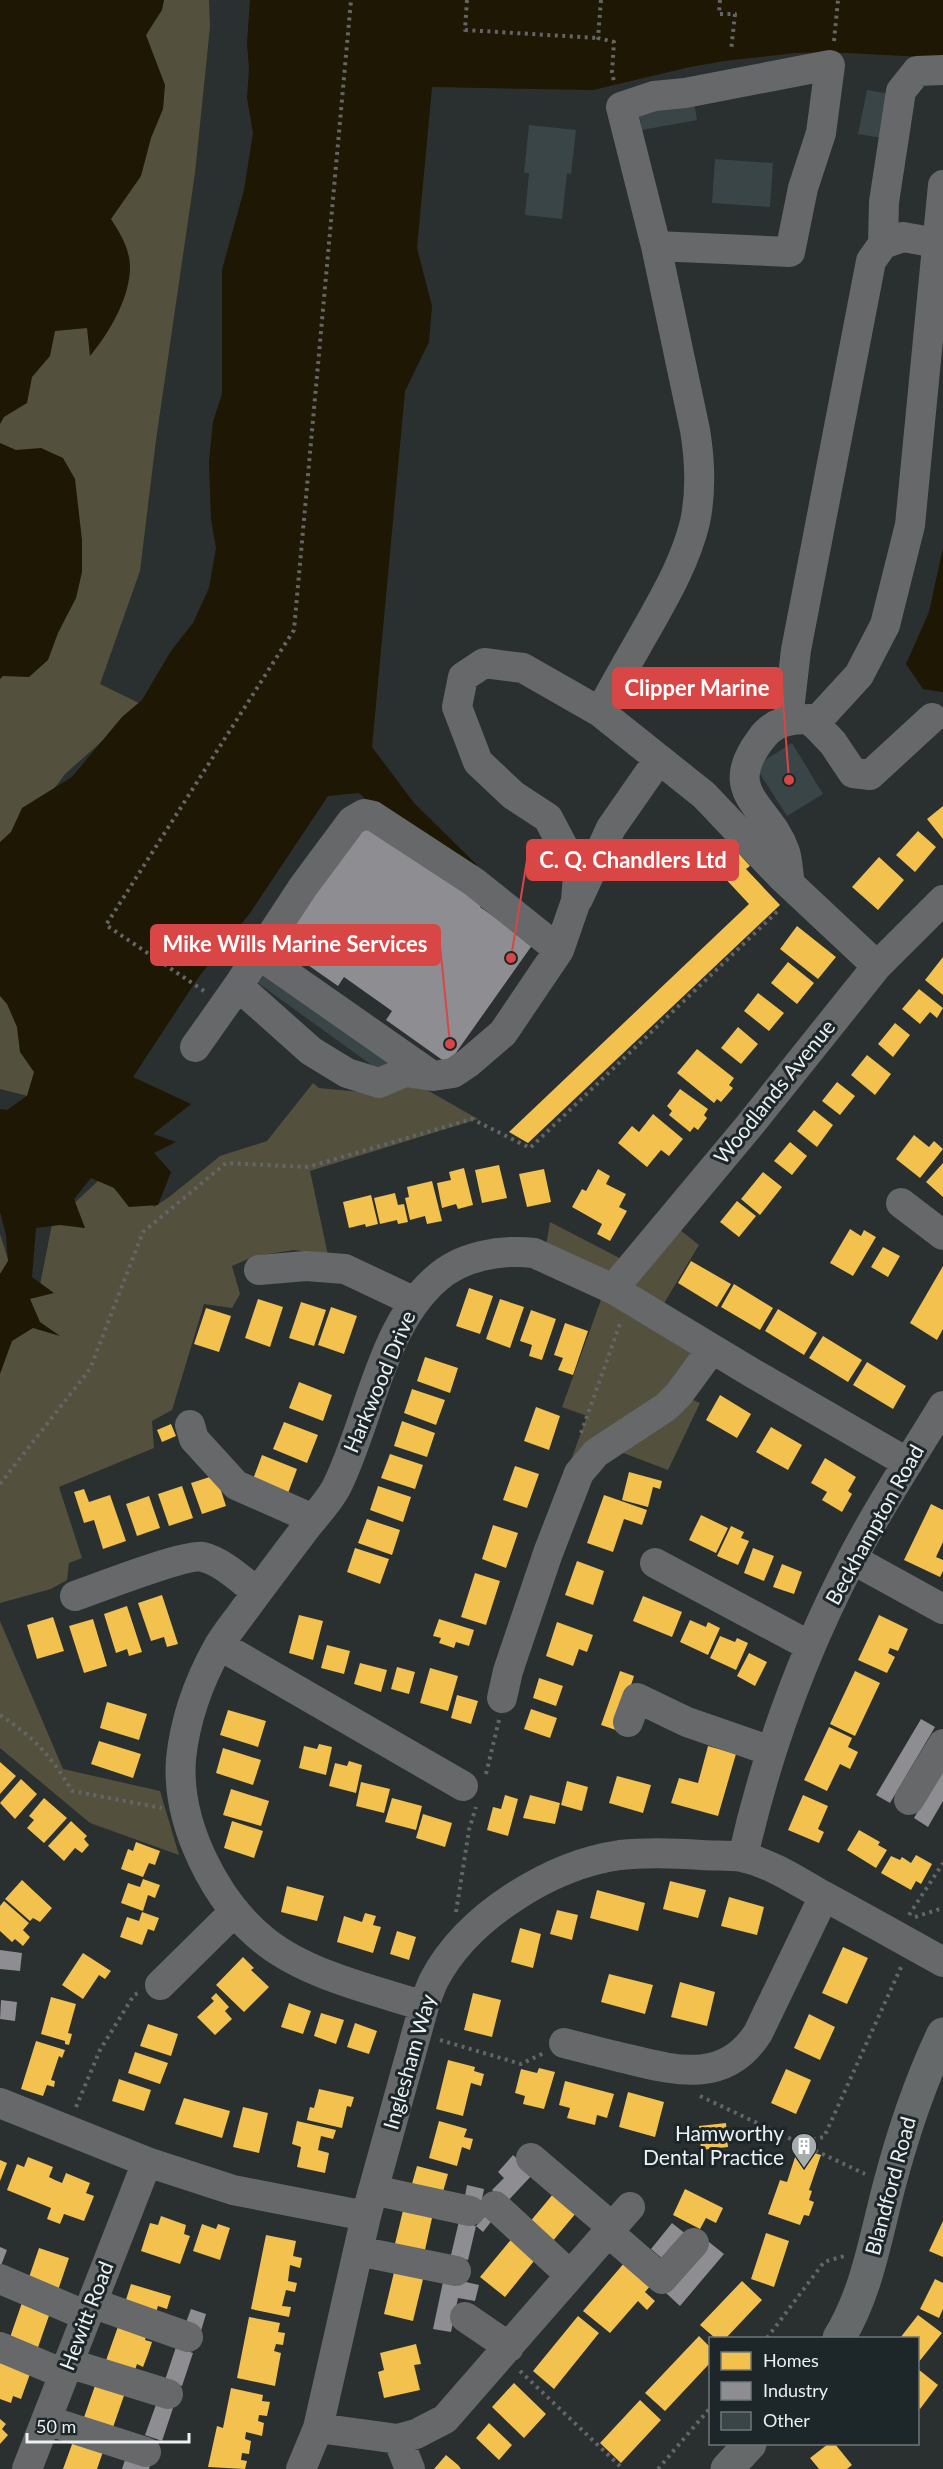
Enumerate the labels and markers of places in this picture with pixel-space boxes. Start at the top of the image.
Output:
callout: Clipper Marine [613,668,782,708]
callout: C. Q. Chandlers Ltd [527,840,738,880]
callout: Mike Wills Marine Services [151,925,440,965]
place label: Hamworthy Dental Practice [643,2120,784,2169]
building icon: Hamworthy Dental Practice [789,2131,819,2169]

